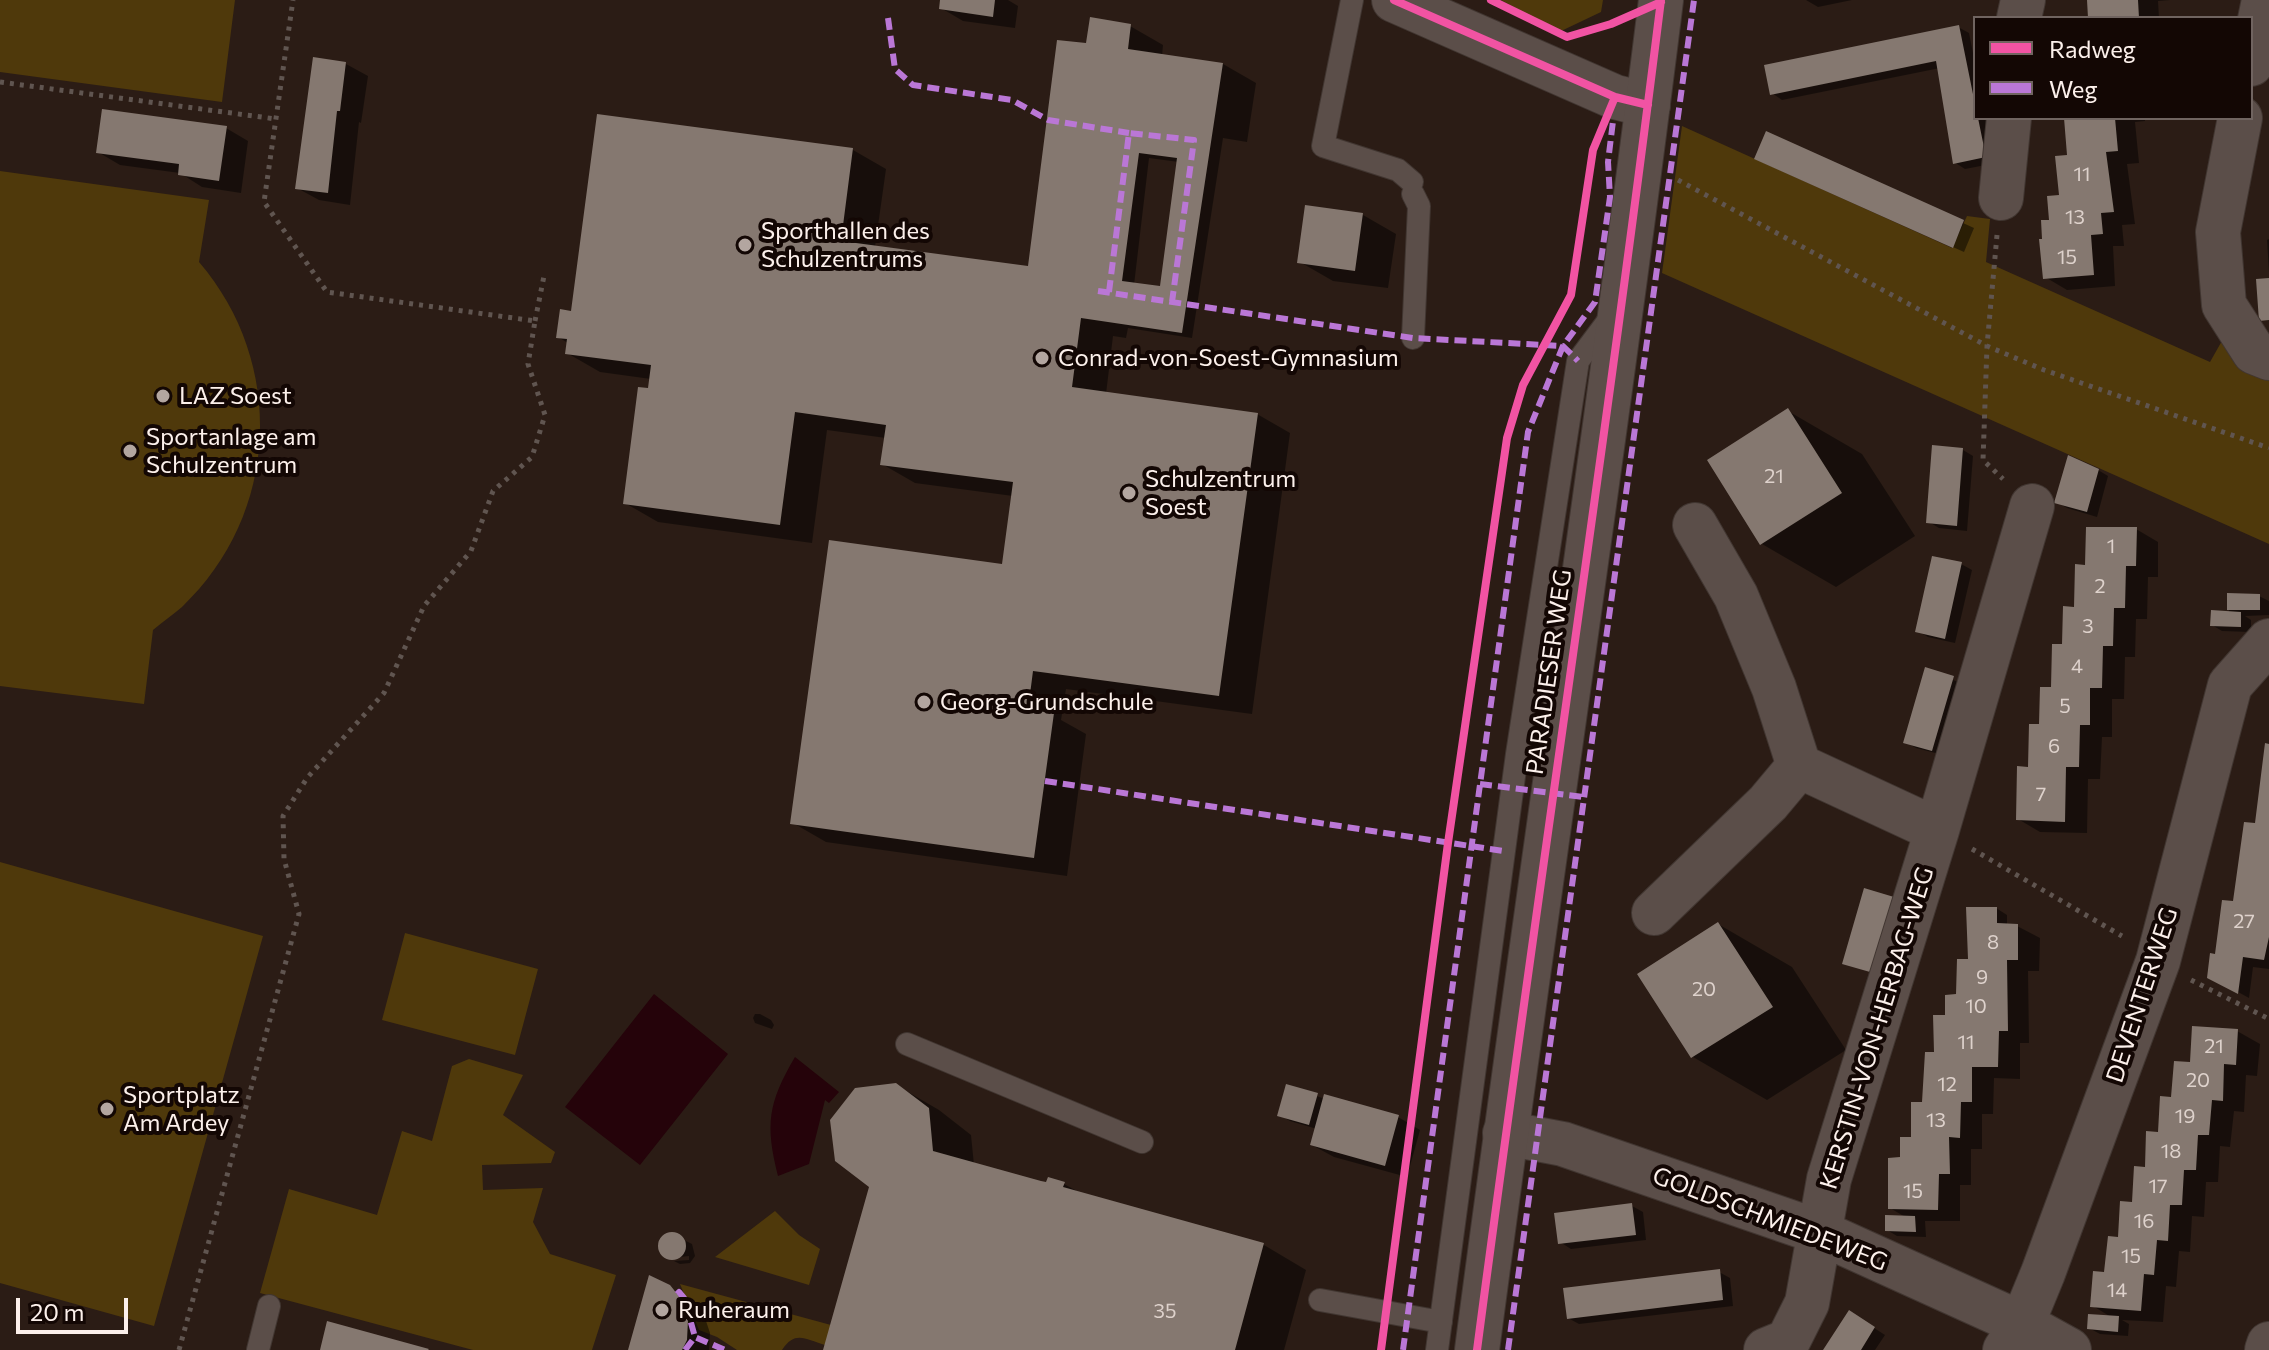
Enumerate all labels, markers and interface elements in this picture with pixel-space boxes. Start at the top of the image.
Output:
legend [1973,16,2253,120]
text: Radweg [2049,34,2136,63]
text: Weg [2049,74,2097,103]
house number: 11 [2073,162,2091,186]
house number: 13 [2065,205,2085,229]
place label: Sporthallen des Schulzentrums [761,217,930,273]
marker: Sporthallen des Schulzentrums [736,236,754,254]
house number: 15 [2057,245,2077,269]
place label: Conrad-von-Soest-Gymnasium [1058,344,1399,372]
marker: Conrad-von-Soest-Gymnasium [1033,349,1051,367]
place label: LAZ Soest [179,382,292,410]
marker: LAZ Soest [154,387,172,405]
place label: Sportanlage am Schulzentrum [146,423,317,479]
marker: Sportanlage am Schulzentrum [121,442,139,460]
house number: 21 [1764,464,1784,488]
place label: Schulzentrum Soest [1145,465,1296,521]
marker: Schulzentrum Soest [1120,484,1138,502]
house number: 1 [2107,534,2115,558]
street label: PARADIESER WEG [1520,568,1578,776]
house number: 2 [2094,574,2106,598]
house number: 3 [2082,614,2094,638]
house number: 4 [2071,654,2083,678]
place label: Georg-Grundschule [940,688,1154,716]
marker: Georg-Grundschule [915,693,933,711]
house number: 5 [2059,694,2071,718]
house number: 6 [2048,734,2060,758]
house number: 7 [2036,782,2046,806]
street label: KERSTIN-VON-HERBAG-WEG [1814,863,1940,1193]
street label: DEVENTERWEG [2100,904,2184,1086]
house number: 27 [2233,909,2255,933]
house number: 8 [1987,930,1999,954]
house number: 9 [1976,965,1988,989]
house number: 20 [1692,977,1716,1001]
house number: 10 [1965,994,1987,1018]
house number: 11 [1957,1030,1975,1054]
house number: 21 [2204,1034,2224,1058]
house number: 20 [2186,1068,2210,1092]
house number: 12 [1937,1072,1957,1096]
place label: Sportplatz Am Ardey [123,1081,240,1137]
marker: Sportplatz Am Ardey [98,1100,116,1118]
house number: 19 [2175,1104,2195,1128]
house number: 13 [1926,1108,1946,1132]
house number: 18 [2161,1139,2181,1163]
street label: GOLDSCHMIEDEWEG [1648,1161,1892,1277]
house number: 17 [2148,1174,2168,1198]
house number: 15 [1903,1179,1923,1203]
house number: 16 [2134,1209,2154,1233]
house number: 15 [2121,1244,2141,1268]
house number: 14 [2107,1278,2127,1302]
scale bar [20,1282,132,1332]
place label: Ruheraum [678,1296,790,1324]
text: 20 m [30,1297,84,1326]
house number: 35 [1154,1299,1176,1323]
marker: Ruheraum [653,1301,671,1319]

